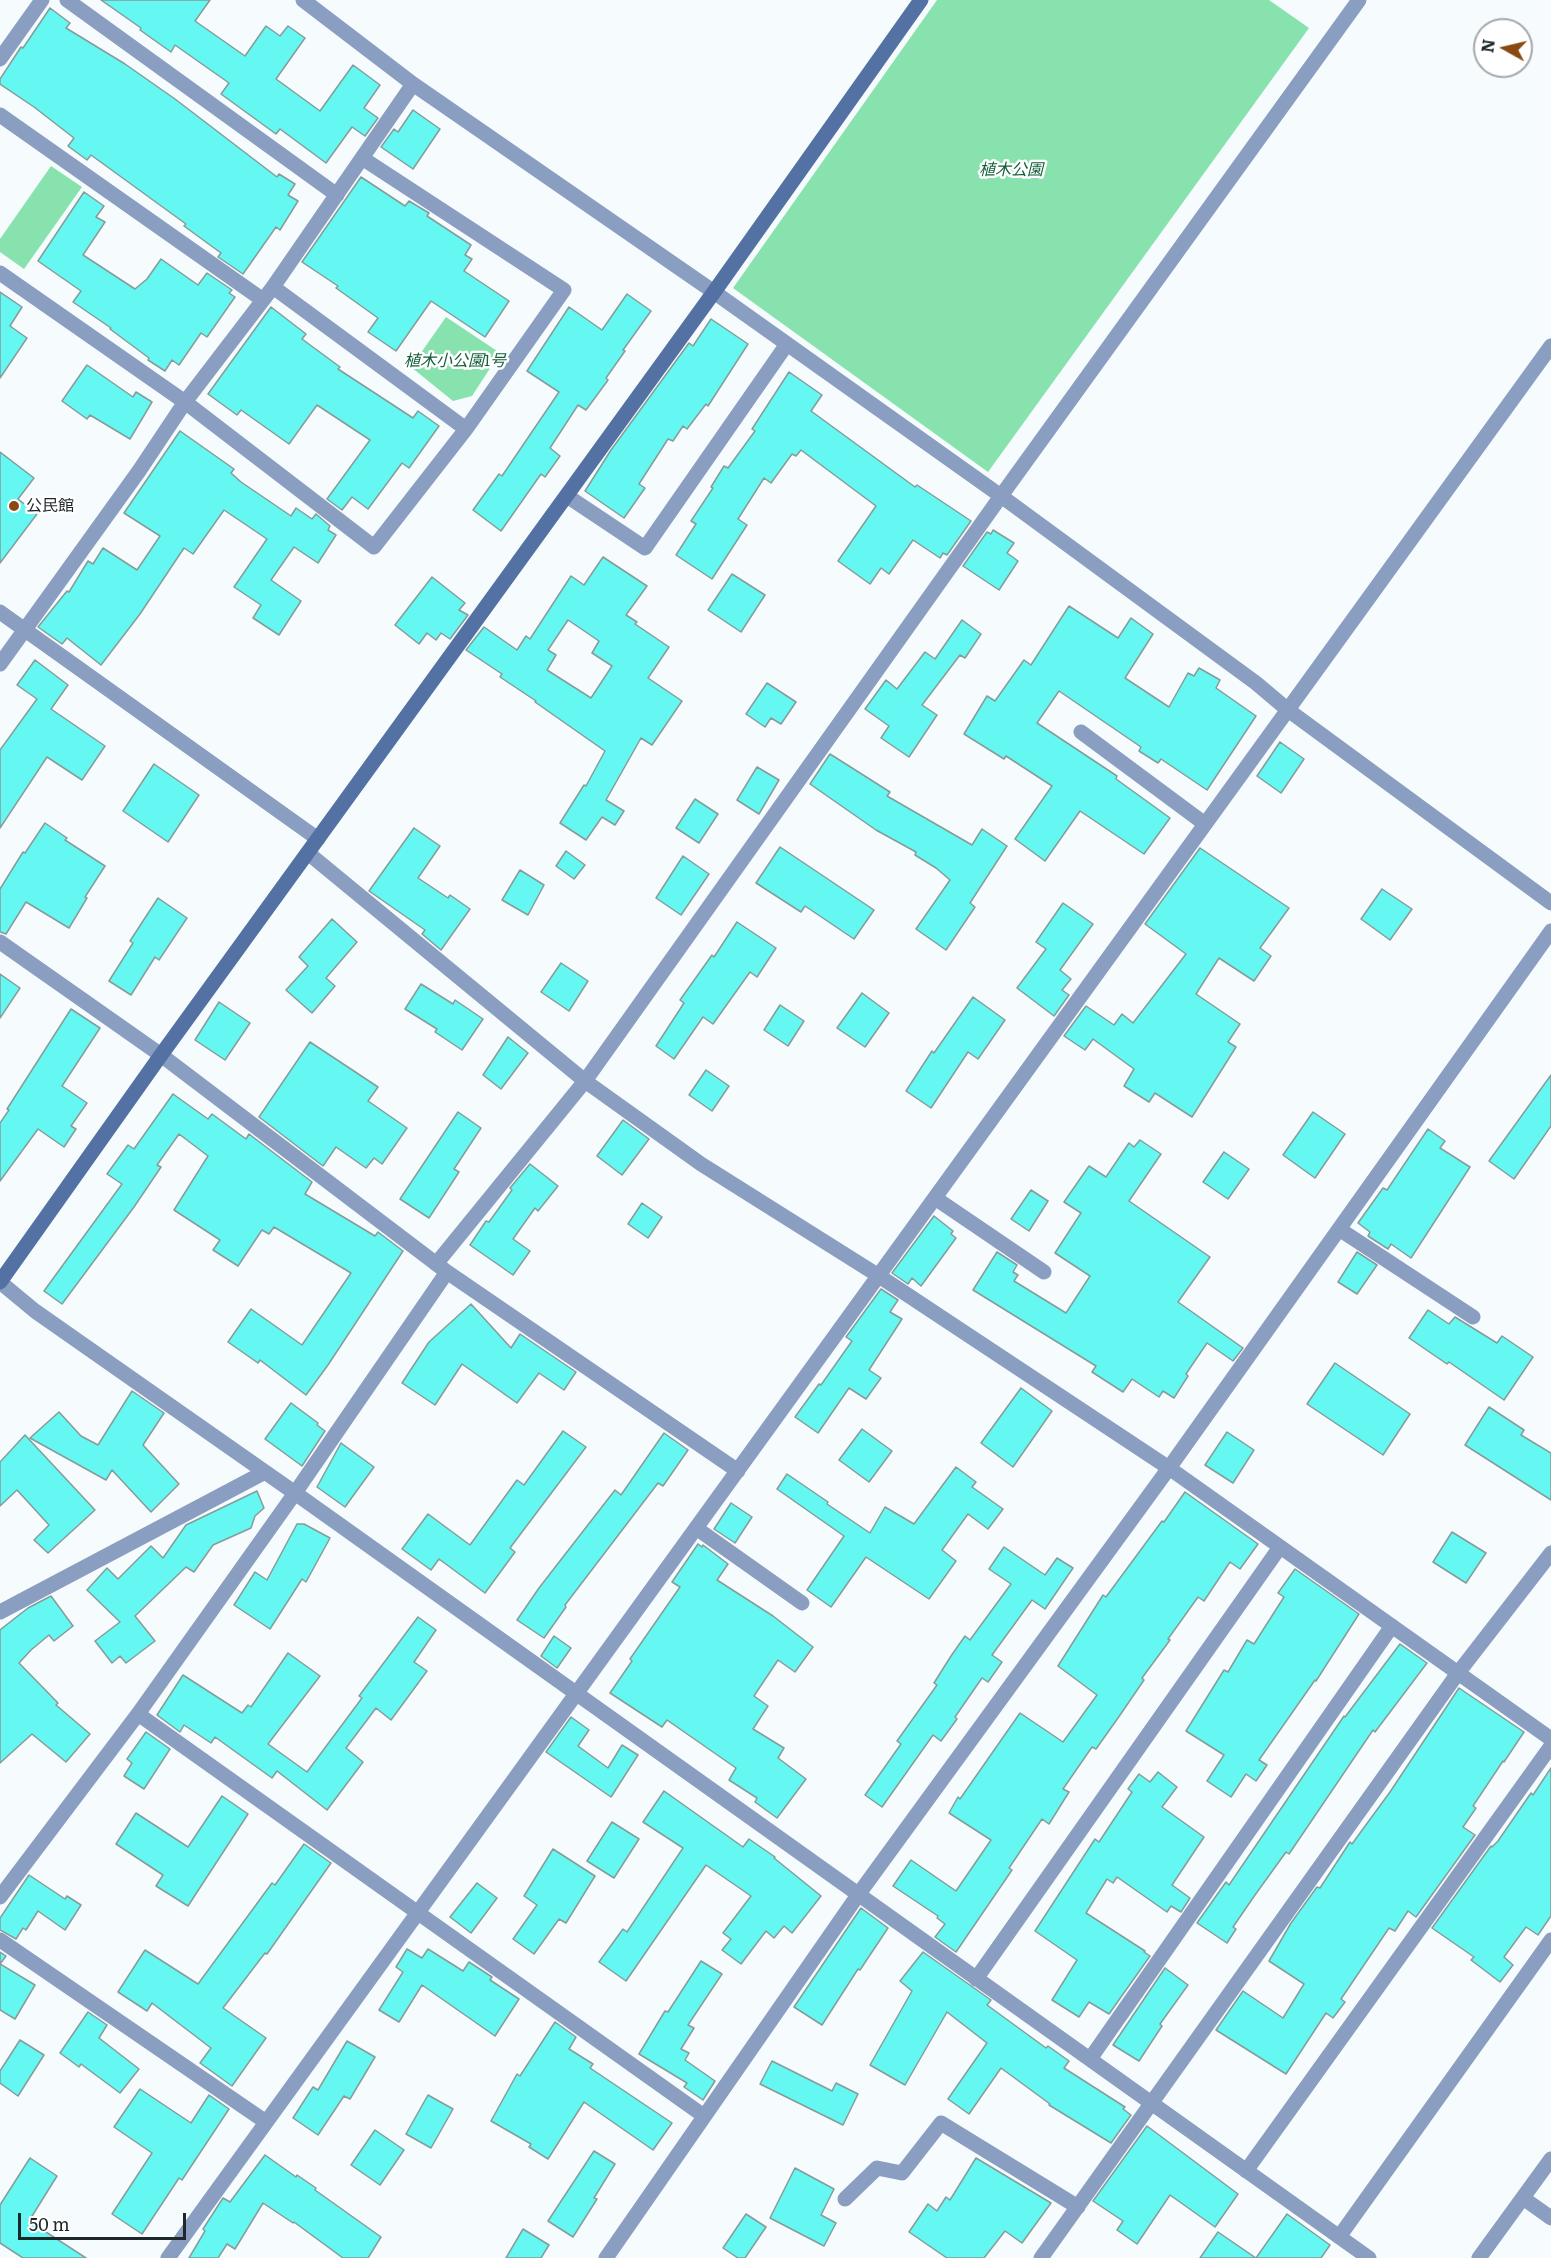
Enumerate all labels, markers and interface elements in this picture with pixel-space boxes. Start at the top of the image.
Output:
north arrow [1473,18,1533,78]
text: N [1474,37,1500,54]
park label: 植木公園 [979,160,1043,180]
park label: 植木小公園1号 [404,351,506,371]
place label: 公民館 [26,496,74,516]
marker: 公民館 [7,499,21,513]
scale bar [21,2201,189,2239]
text: 50 m [29,2210,70,2237]

